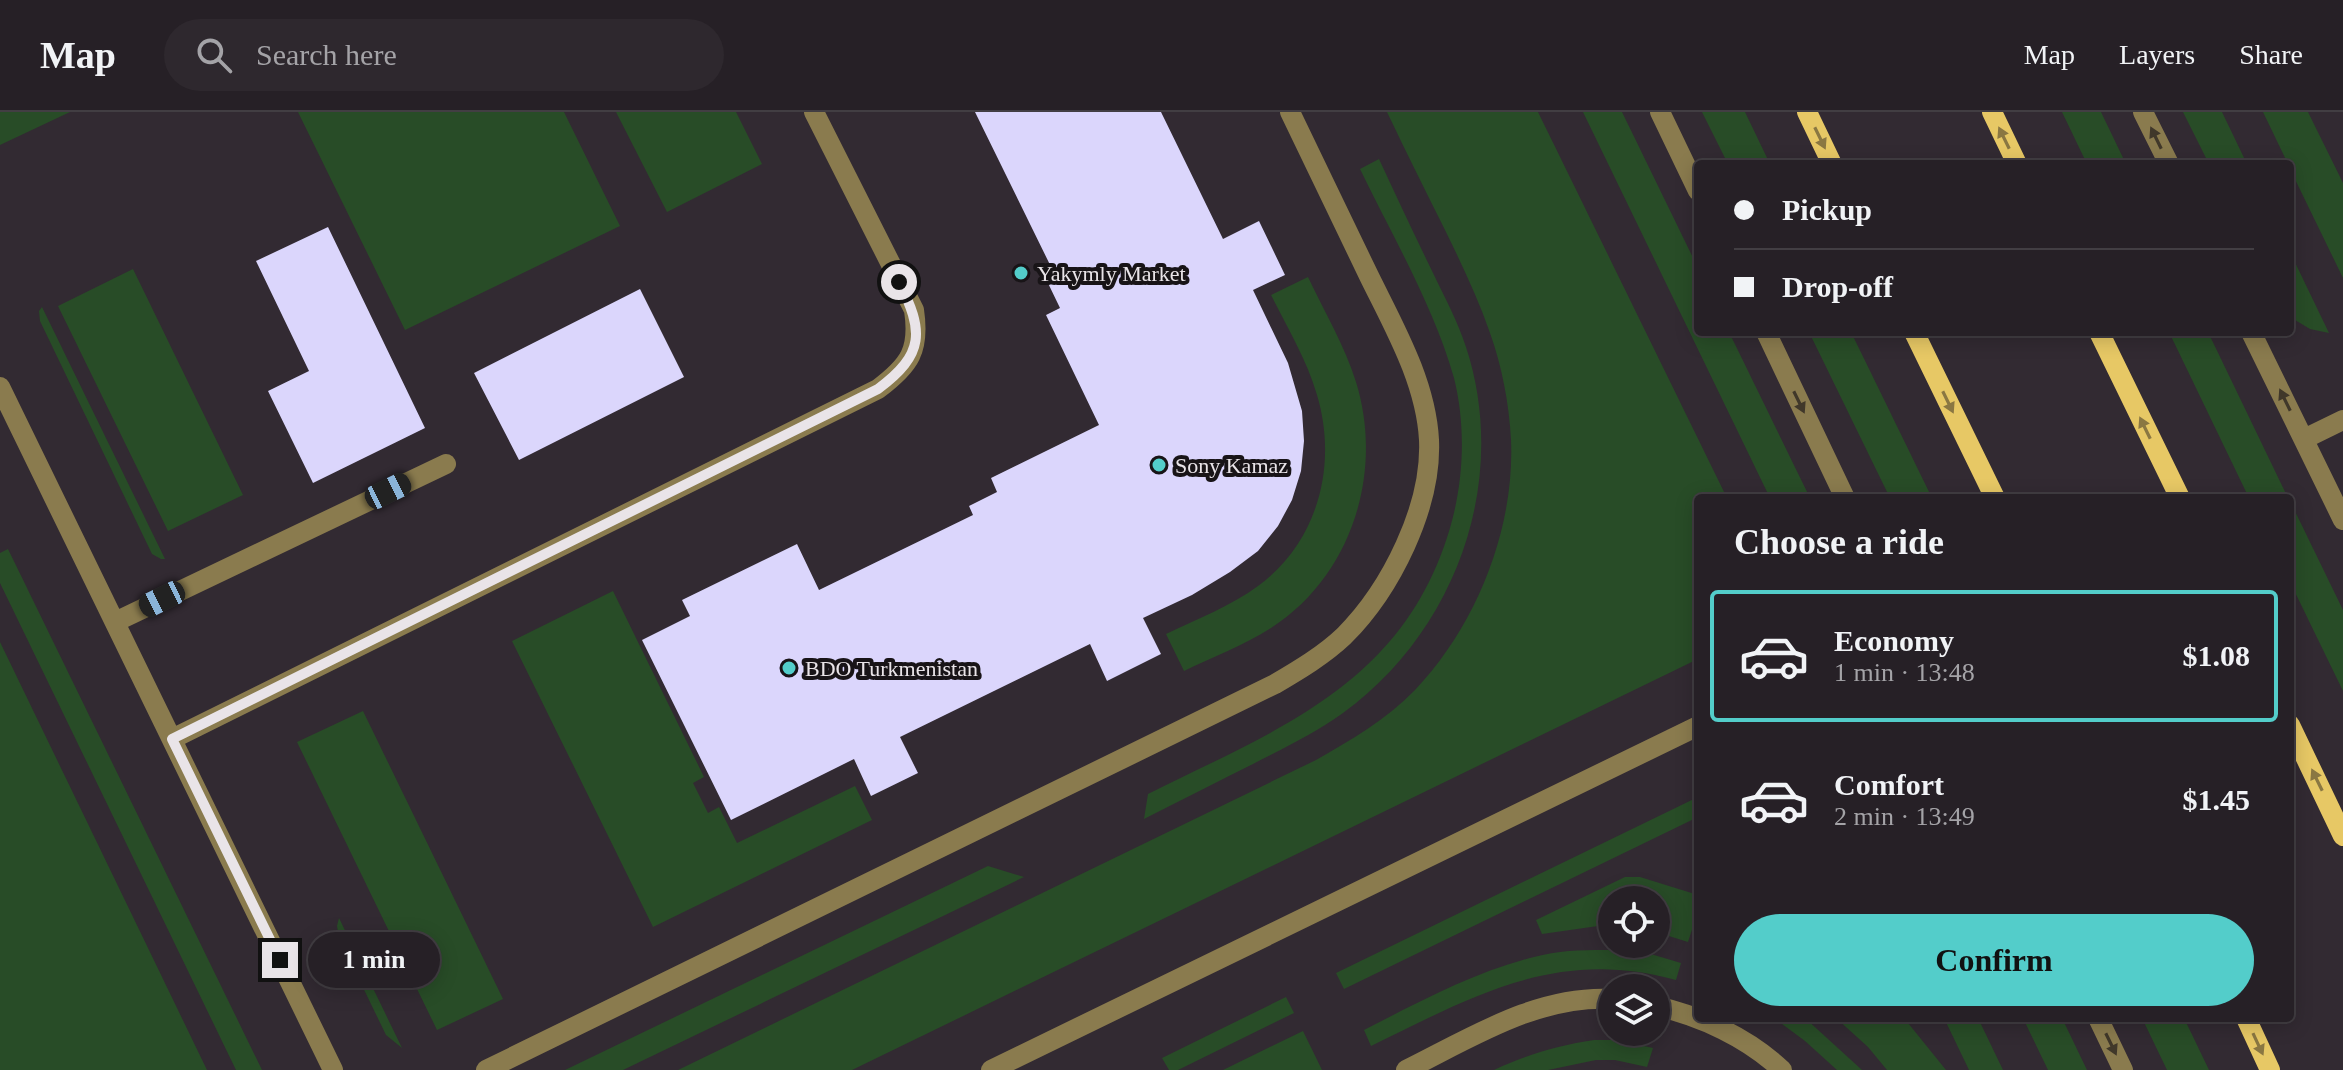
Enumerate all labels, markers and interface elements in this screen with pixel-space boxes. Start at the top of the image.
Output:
search box [164,19,724,91]
icon: search [192,33,236,77]
text: Map [40,34,116,76]
text: Search here [256,38,397,71]
text: Map [2024,39,2075,70]
text: Layers [2119,39,2195,70]
text: Share [2239,39,2303,70]
one-way arrow [1813,126,1827,150]
one-way arrow [1998,126,2011,149]
one-way arrow [2149,126,2163,150]
text: Pickup [1782,193,1872,226]
place label: Yakymly Market [1037,261,1186,286]
route start [881,264,917,300]
marker: Yakymly Market [1012,264,1030,282]
text: Drop-off [1782,270,1893,303]
one-way arrow [2278,388,2291,411]
one-way arrow [1792,391,1806,414]
one-way arrow [1941,391,1955,414]
one-way arrow [2139,416,2152,439]
place label: Sony Kamaz [1175,453,1288,478]
marker: Sony Kamaz [1150,456,1168,474]
car [361,470,415,512]
text: Choose a ride [1734,522,1944,562]
car [135,578,189,620]
icon: car [1738,620,1810,692]
text: Economy [1834,624,1954,657]
text: $1.08 [2183,639,2250,672]
place label: BDO Turkmenistan [805,656,978,681]
text: 1 min · 13:48 [1834,658,1975,687]
marker: BDO Turkmenistan [780,659,798,677]
icon: car [1738,764,1810,836]
text: Comfort [1834,768,1944,801]
one-way arrow [2310,769,2324,792]
text: $1.45 [2183,783,2250,816]
text: 2 min · 13:49 [1834,802,1975,831]
map controls [1598,886,1670,1046]
button: locate [1598,886,1670,958]
button: Confirm [1734,914,2254,1006]
callout: 1 min [308,932,440,988]
route end [262,942,298,978]
text: 1 min [343,945,405,974]
button: layers [1598,974,1670,1046]
one-way arrow [2251,1032,2265,1056]
one-way arrow [2104,1033,2117,1056]

